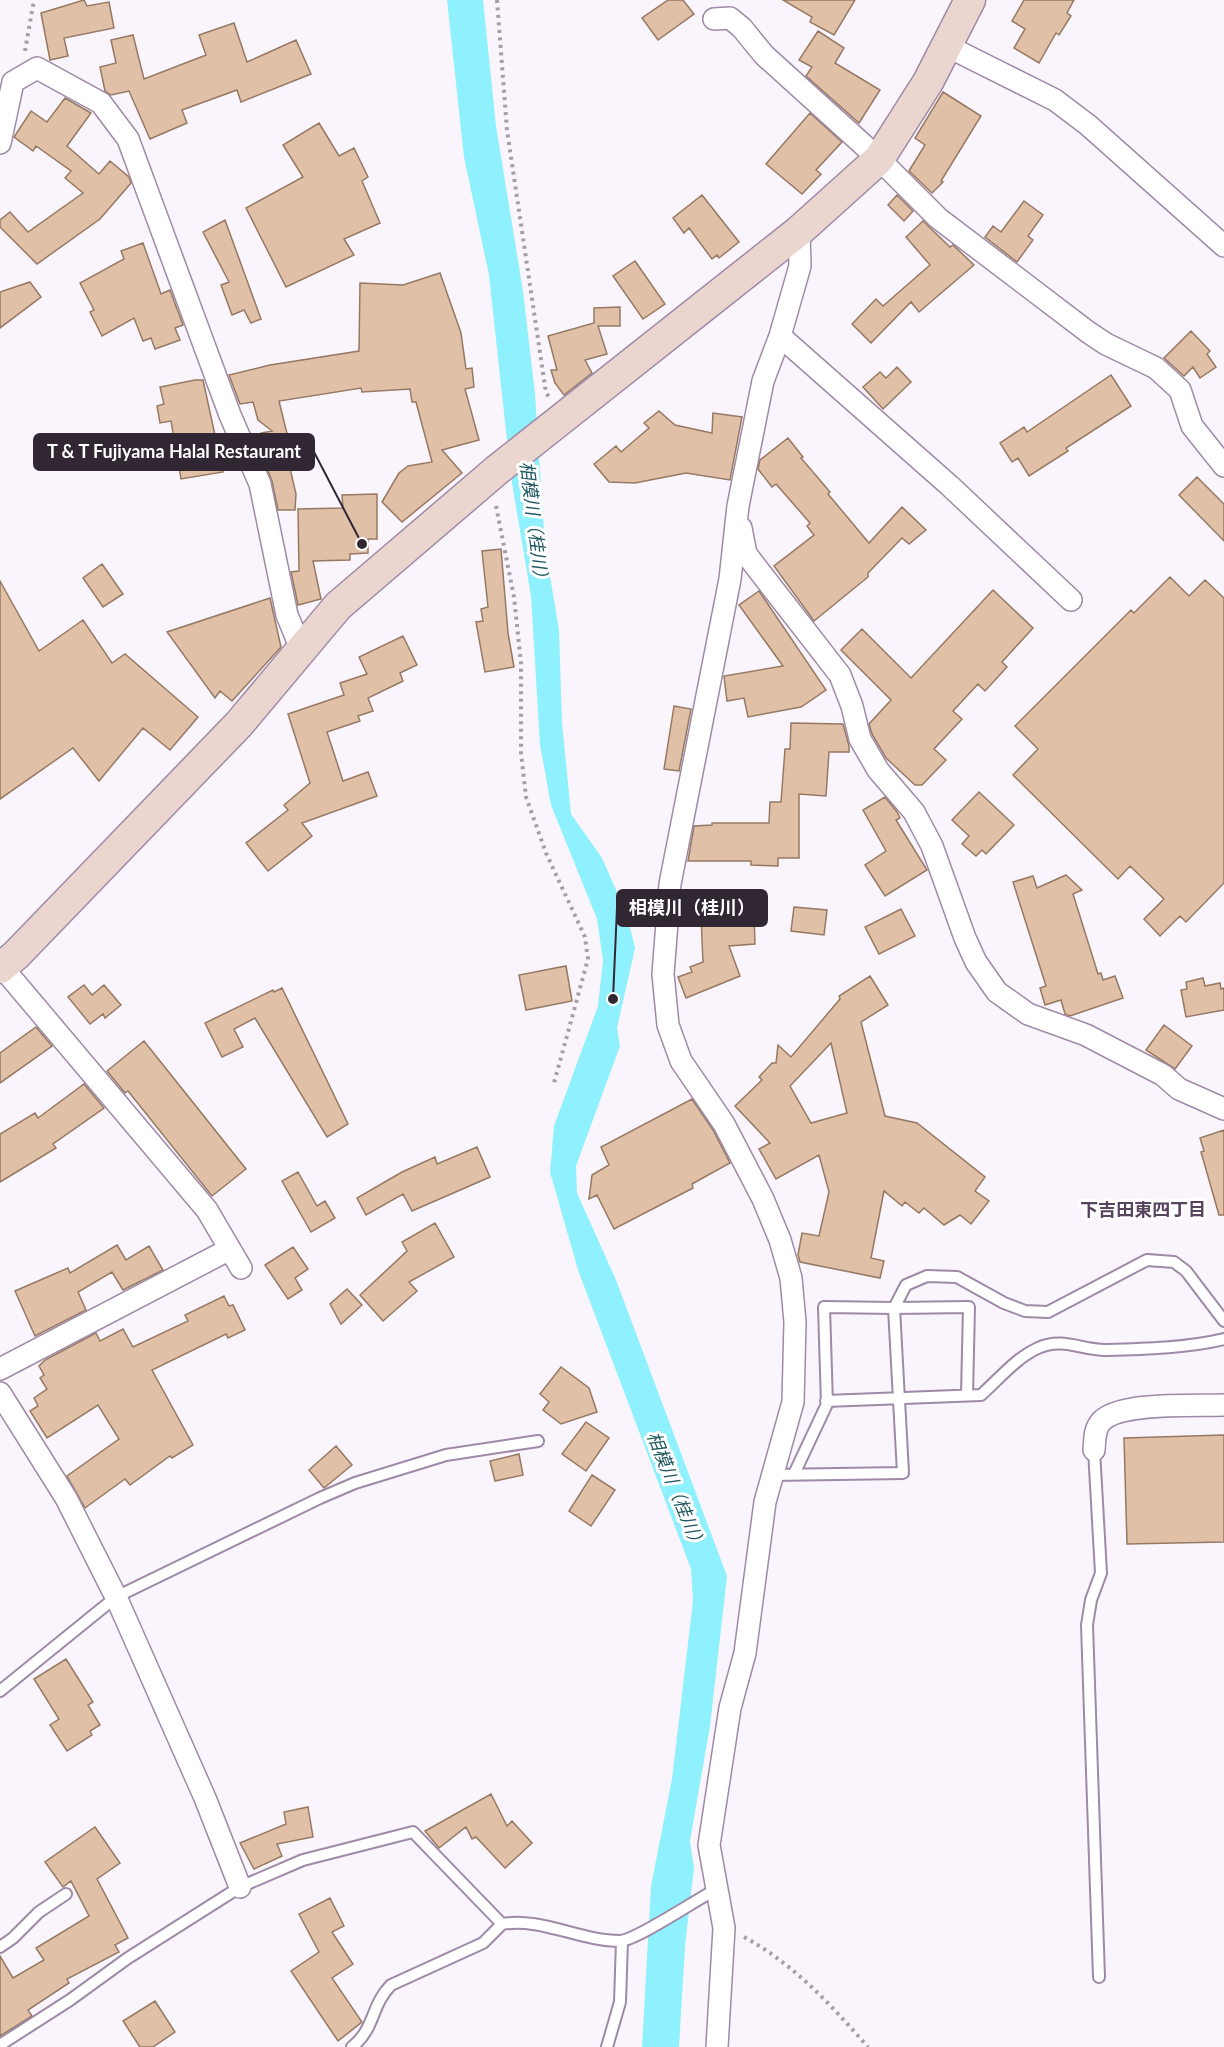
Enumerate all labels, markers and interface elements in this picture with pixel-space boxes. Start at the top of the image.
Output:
callout: T & T Fujiyama Halal Restaurant [34,434,314,470]
text: T & T Fujiyama Halal Restaurant [47,440,301,462]
water label: 相模川（桂川） [516,460,554,588]
callout: 相模川（桂川） [617,890,767,926]
text: 相模川（桂川） [629,896,755,918]
district label: 下吉田東四丁目 [1080,1198,1206,1220]
water label: 相模川（桂川） [643,1428,711,1553]

